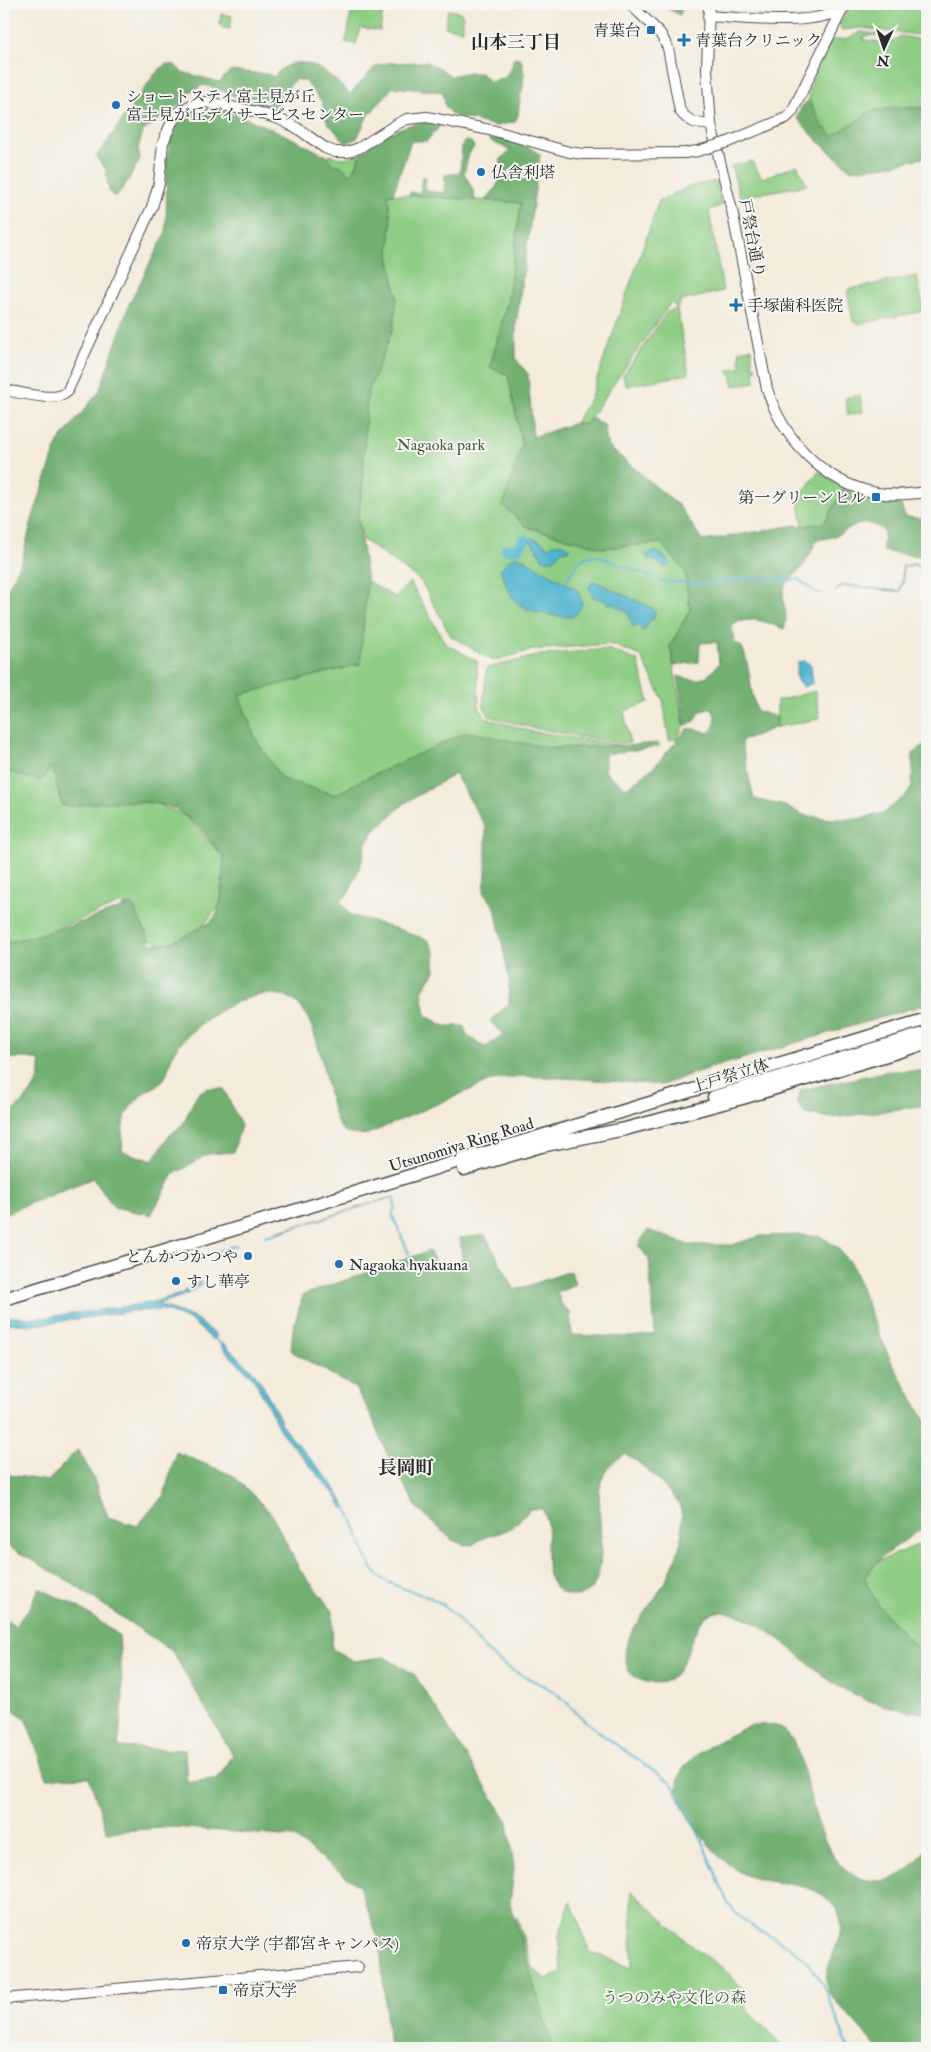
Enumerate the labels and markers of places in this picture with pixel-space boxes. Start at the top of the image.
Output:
place label: 青葉台 [593,21,641,41]
marker: 青葉台 [645,24,657,36]
place label: 青葉台クリニック [695,31,822,51]
marker: 青葉台クリニック [677,33,691,47]
place label: ショートステイ富士見が丘 富士見が丘デイサービスセンター [126,87,364,125]
marker: ショートステイ富士見が丘 富士見が丘デイサービスセンター [110,99,122,111]
place label: 仏舎利塔 [491,163,555,183]
marker: 仏舎利塔 [475,166,487,178]
place label: 手塚歯科医院 [747,296,843,316]
marker: 手塚歯科医院 [729,298,743,312]
place label: 第一グリーンヒル [738,488,866,508]
marker: 第一グリーンヒル [870,491,882,503]
place label: とんかつかつや [126,1247,238,1267]
marker: とんかつかつや [242,1250,254,1262]
place label: Nagaoka hyakuana [349,1255,468,1275]
marker: Nagaoka hyakuana [333,1258,345,1270]
place label: すし華亭 [186,1272,250,1292]
marker: すし華亭 [170,1275,182,1287]
place label: 帝京大学 (宇都宮キャンパス) [196,1934,399,1954]
marker: 帝京大学 (宇都宮キャンパス) [180,1937,192,1949]
place label: 帝京大学 [233,1981,297,2001]
marker: 帝京大学 [217,1984,229,1996]

